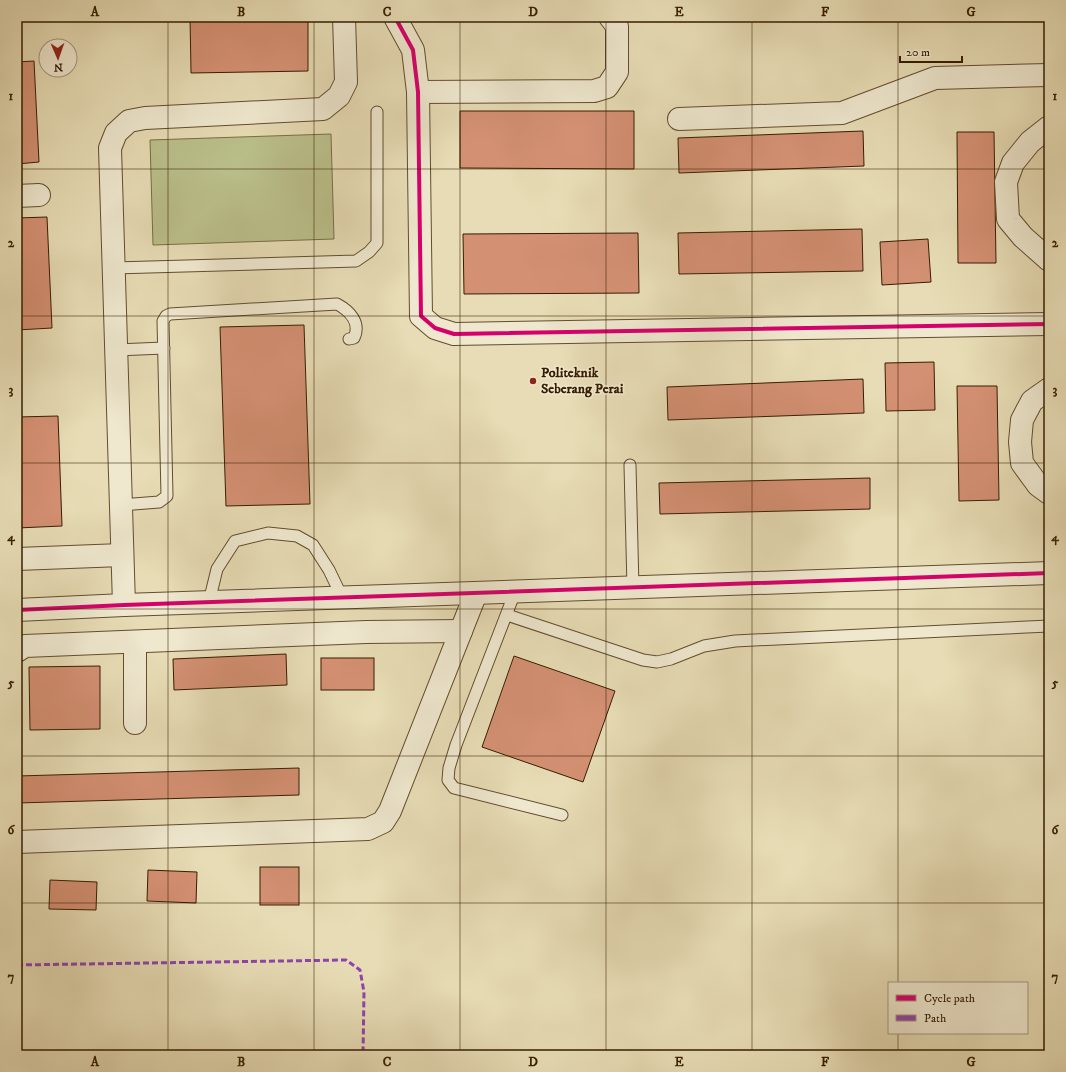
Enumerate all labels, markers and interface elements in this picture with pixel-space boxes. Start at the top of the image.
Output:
text: A [90,4,100,20]
text: B [237,4,245,20]
text: C [383,4,392,20]
text: D [528,4,538,20]
text: E [674,4,684,20]
text: F [821,4,830,20]
text: G [966,4,976,20]
north arrow [38,38,78,78]
scale bar [900,38,962,64]
text: 20 m [906,45,930,60]
text: N [54,60,63,74]
text: 1 [9,88,14,104]
text: 1 [1053,88,1058,104]
text: 2 [8,235,15,251]
text: 2 [1052,235,1059,251]
place label: Politeknik Seberang Perai [541,364,624,398]
marker: Politeknik Seberang Perai [528,376,538,386]
text: 3 [9,382,14,398]
text: 3 [1053,382,1058,398]
text: 4 [6,529,15,546]
text: 4 [1050,529,1059,546]
text: 5 [7,675,15,691]
text: 5 [1051,675,1059,691]
text: 6 [8,822,16,838]
text: 6 [1052,822,1060,838]
text: 7 [8,969,15,985]
text: 7 [1052,969,1059,985]
legend [888,982,1028,1034]
text: Cycle path [924,991,976,1006]
text: Path [924,1011,947,1026]
text: A [90,1054,100,1070]
text: B [237,1054,245,1070]
text: C [383,1054,392,1070]
text: D [528,1054,538,1070]
text: E [674,1054,684,1070]
text: F [821,1054,830,1070]
text: G [966,1054,976,1070]

